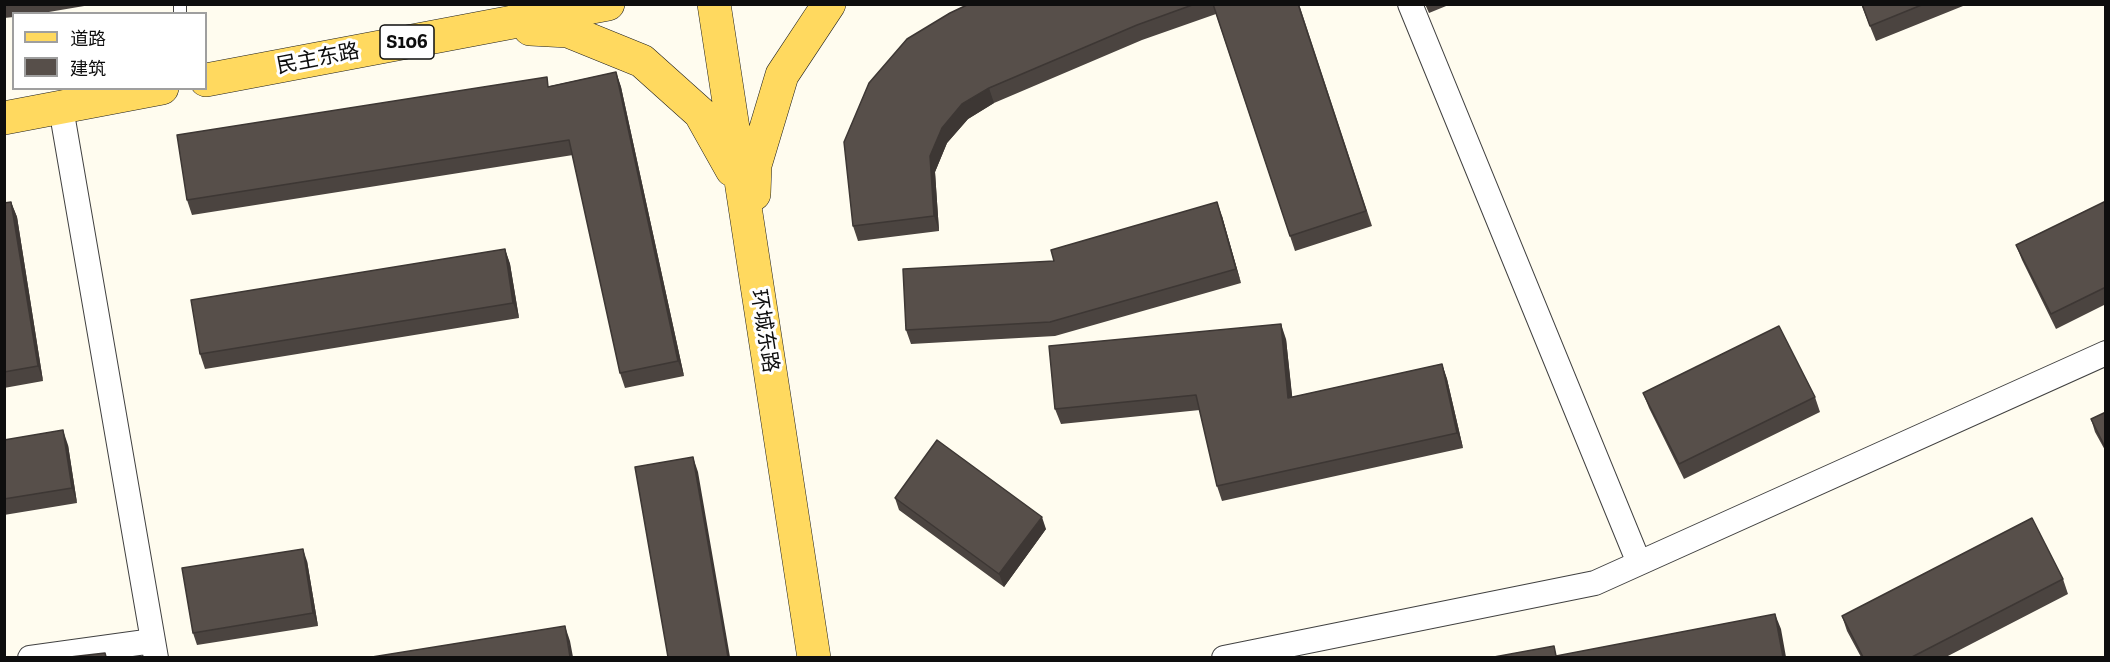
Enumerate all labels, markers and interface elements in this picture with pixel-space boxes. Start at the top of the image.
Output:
legend [12,12,207,90]
road number: S106 [380,25,434,59]
text: 道路 [70,28,106,50]
street label: 民主东路 [274,39,362,79]
text: 建筑 [70,58,106,80]
street label: 环城东路 [745,288,783,374]

